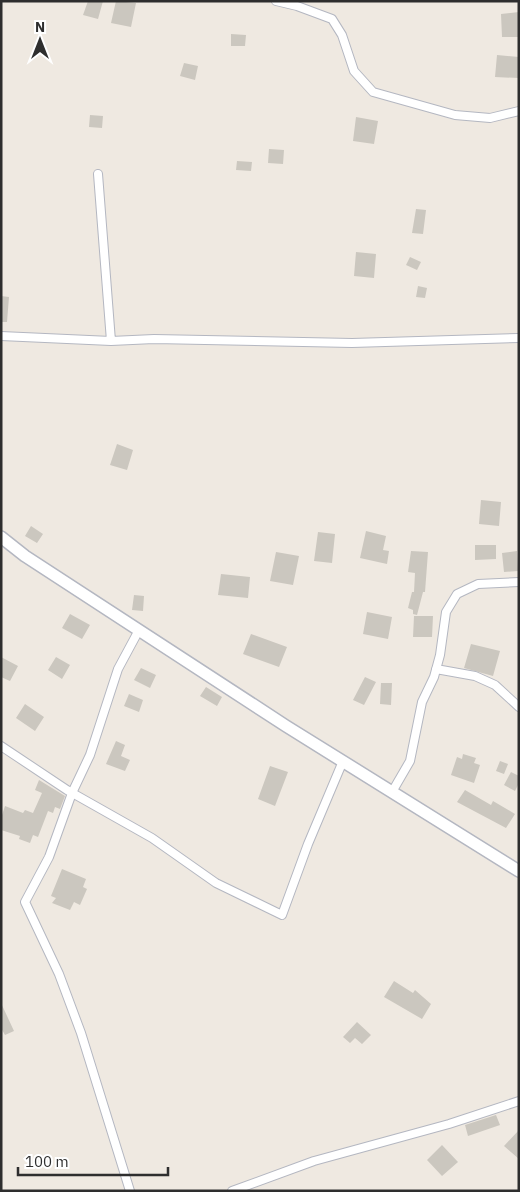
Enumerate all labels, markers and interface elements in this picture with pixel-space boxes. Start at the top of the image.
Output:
north arrow [15,15,65,65]
text: N [35,18,45,36]
scale bar [18,1144,168,1176]
text: 100 m [25,1152,69,1171]

